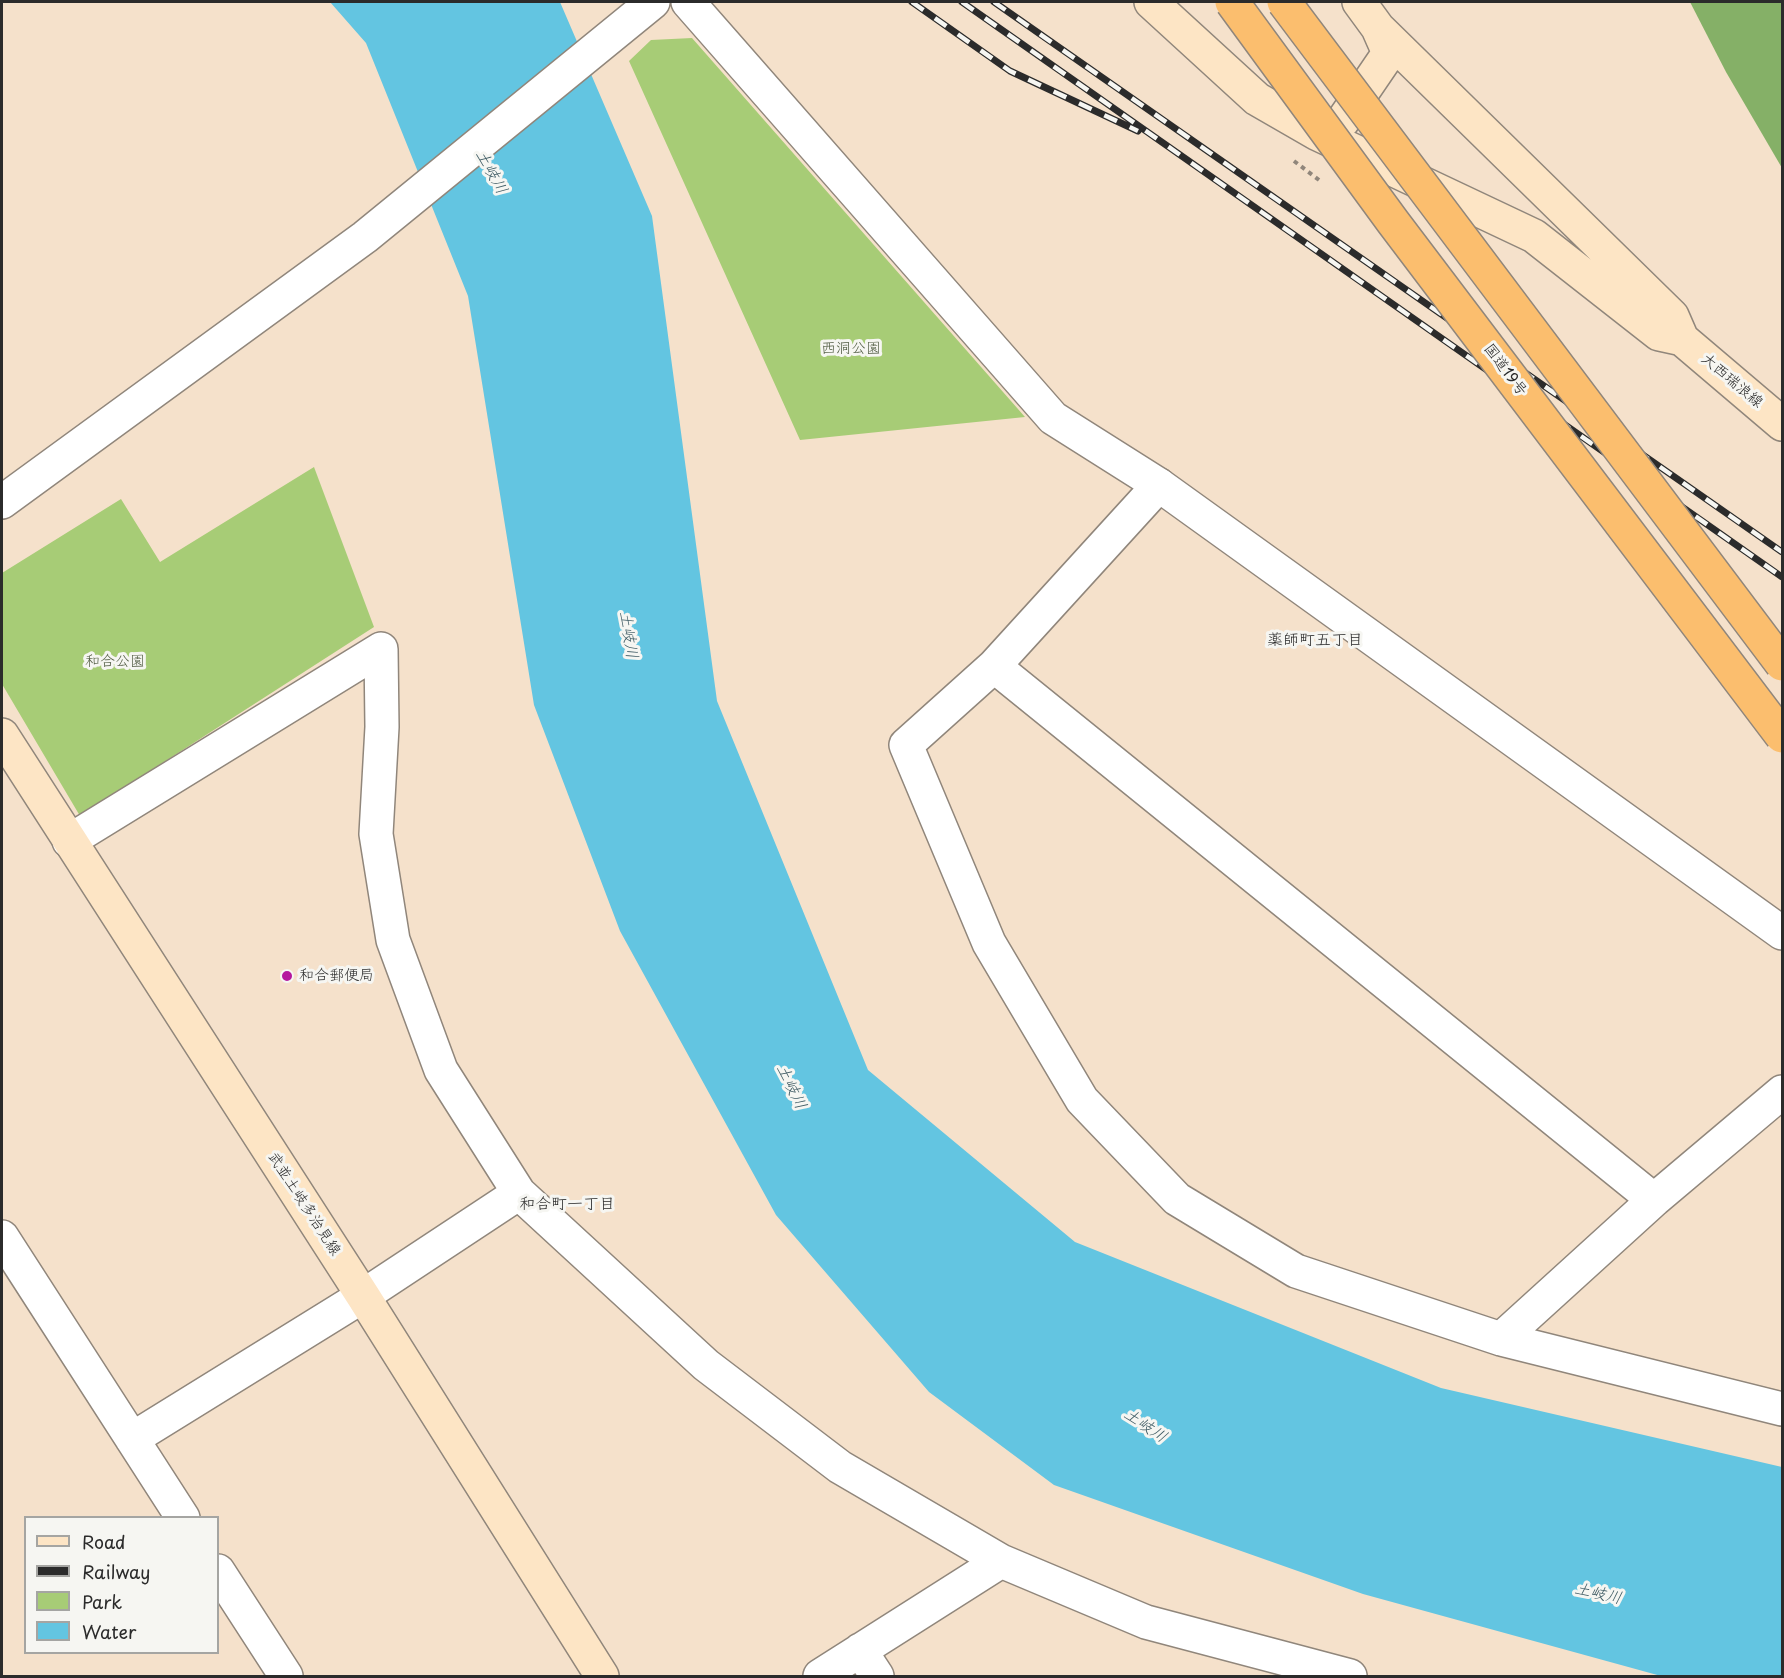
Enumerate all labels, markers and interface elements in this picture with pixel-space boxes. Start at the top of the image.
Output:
water label: 土岐川 [471,146,511,198]
park label: 西洞公園 [821,340,881,358]
street label: 国道19号 [1480,340,1530,400]
street label: 大西瑞浪線 [1697,350,1767,412]
water label: 土岐川 [615,610,641,660]
district label: 薬師町五丁目 [1267,631,1363,651]
park label: 和合公園 [85,653,145,671]
place label: 和合郵便局 [299,967,374,985]
marker: 和合郵便局 [280,969,294,983]
water label: 土岐川 [772,1061,810,1113]
street label: 武並土岐多治見線 [264,1149,344,1259]
district label: 和合町一丁目 [519,1195,615,1215]
water label: 土岐川 [1120,1405,1170,1447]
legend [24,1516,219,1654]
text: Road [82,1528,126,1555]
text: Railway [82,1558,150,1585]
water label: 土岐川 [1572,1579,1624,1609]
text: Park [82,1588,122,1615]
text: Water [82,1618,136,1645]

